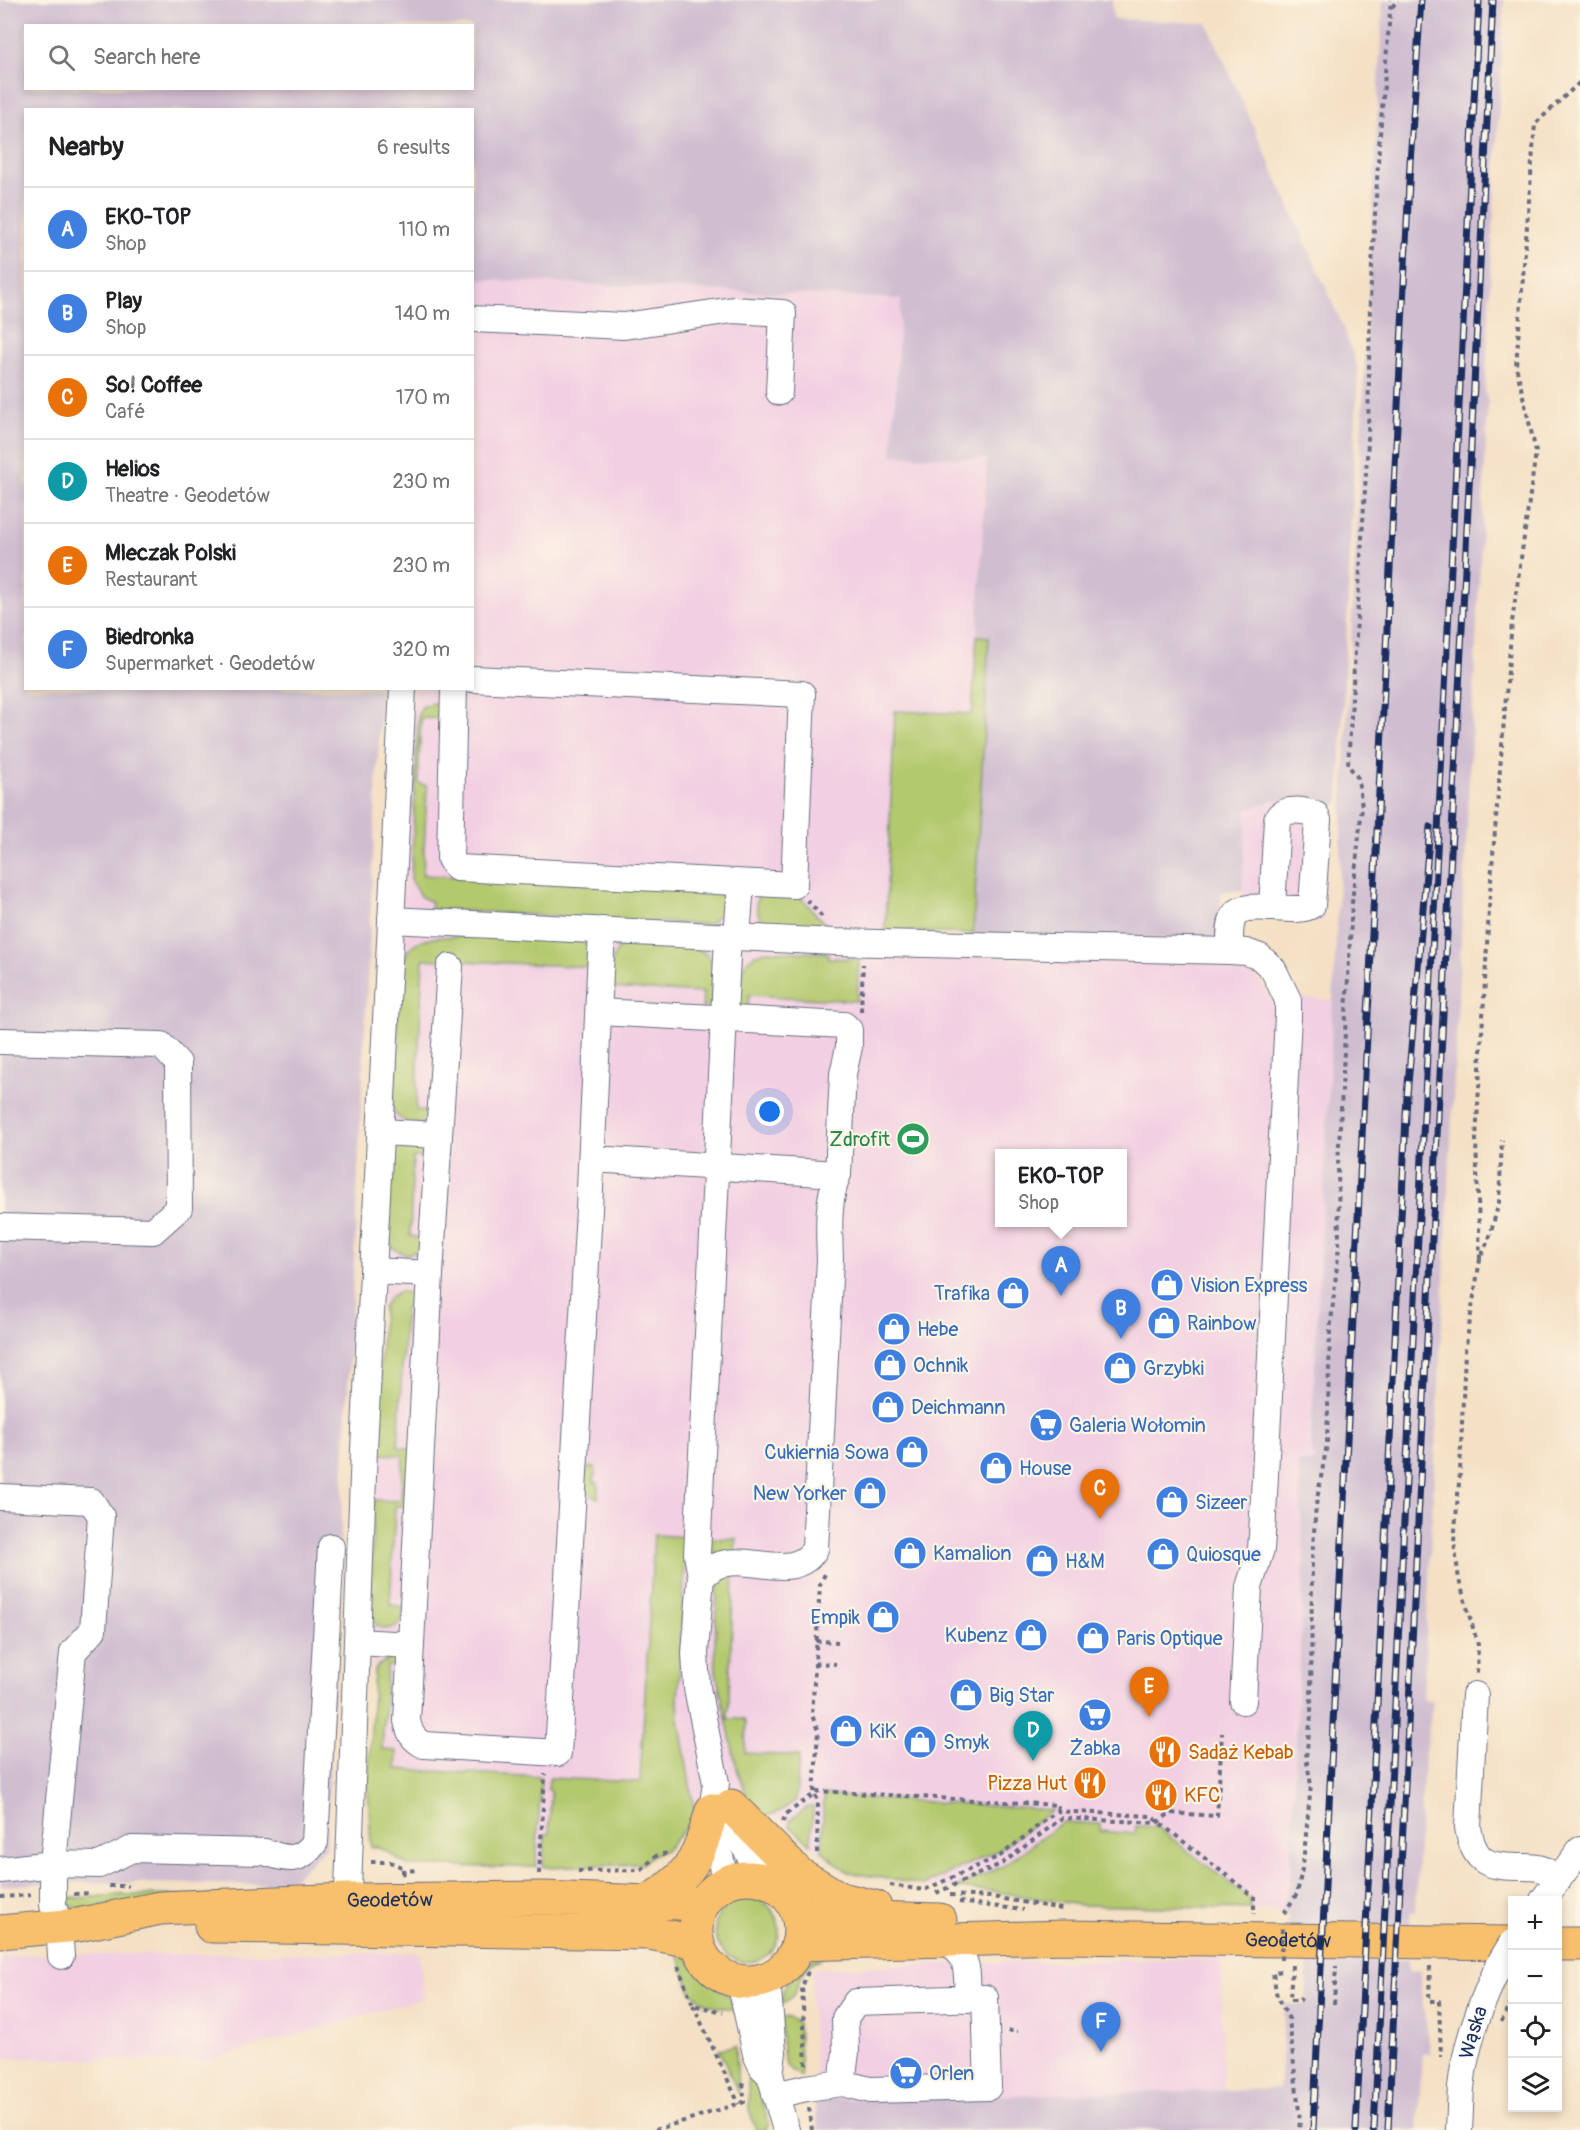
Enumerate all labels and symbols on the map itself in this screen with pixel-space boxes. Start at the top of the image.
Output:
your location [755,1097,784,1126]
sports icon: Zdrofit [895,1121,931,1157]
place label: Zdrofit [829,1127,891,1152]
pin: A [1042,1246,1080,1296]
shop icon: Vision Express [1149,1267,1185,1303]
place label: Vision Express [1190,1273,1308,1298]
shop icon: Trafika [995,1275,1031,1311]
place label: Trafika [934,1281,990,1306]
pin: B [1102,1290,1140,1339]
shop icon: Rainbow [1146,1305,1182,1341]
shop icon: Hebe [876,1311,912,1347]
place label: Rainbow [1187,1311,1257,1336]
place label: Hebe [917,1317,959,1342]
shop icon: Ochnik [872,1347,908,1383]
shop icon: Grzybki [1102,1350,1138,1386]
place label: Ochnik [913,1353,969,1378]
place label: Grzybki [1143,1356,1204,1381]
shop icon: Deichmann [870,1389,906,1425]
place label: Deichmann [911,1395,1006,1420]
supermarket icon: Galeria Wołomin [1028,1407,1064,1443]
place label: Galeria Wołomin [1069,1413,1206,1438]
shop icon: Cukiernia Sowa [894,1434,930,1470]
place label: Cukiernia Sowa [764,1440,889,1465]
shop icon: House [978,1450,1014,1486]
place label: House [1019,1456,1071,1481]
pin: C [1080,1470,1120,1519]
shop icon: New Yorker [852,1475,888,1511]
place label: New Yorker [753,1481,847,1506]
shop icon: Sizeer [1154,1484,1190,1520]
place label: Sizeer [1195,1490,1248,1515]
shop icon: Kamalion [892,1535,928,1571]
shop icon: Quiosque [1145,1536,1181,1572]
place label: Kamalion [933,1541,1012,1566]
place label: Quiosque [1186,1542,1261,1567]
shop icon: H&M [1024,1543,1060,1579]
place label: H&M [1065,1549,1105,1574]
shop icon: Empik [865,1599,901,1635]
place label: Empik [811,1605,861,1630]
shop icon: Kubenz [1013,1617,1049,1653]
shop icon: Paris Optique [1075,1620,1111,1656]
place label: Kubenz [945,1623,1008,1648]
place label: Paris Optique [1116,1626,1223,1651]
pin: E [1130,1668,1168,1717]
shop icon: Big Star [948,1677,984,1713]
place label: Big Star [989,1683,1054,1708]
supermarket icon: Żabka [1077,1697,1113,1733]
pin: D [1014,1712,1052,1761]
shop icon: KiK [828,1713,864,1749]
place label: KiK [869,1719,897,1744]
shop icon: Smyk [902,1724,938,1760]
place label: Smyk [943,1730,990,1755]
restaurant icon: Sadaż Kebab [1147,1734,1183,1770]
place label: Żabka [1070,1736,1121,1761]
place label: Sadaż Kebab [1188,1740,1294,1765]
restaurant icon: Pizza Hut [1072,1765,1108,1801]
place label: Pizza Hut [987,1771,1068,1796]
restaurant icon: KFC [1143,1777,1179,1813]
place label: KFC [1184,1783,1220,1808]
street label: Geodetów [346,1887,434,1913]
street label: Geodetów [1245,1927,1332,1953]
pin: F [1082,2002,1120,2052]
street label: Wąska [1453,2002,1493,2061]
supermarket icon: Orlen [888,2055,924,2091]
place label: Orlen [929,2061,974,2086]

